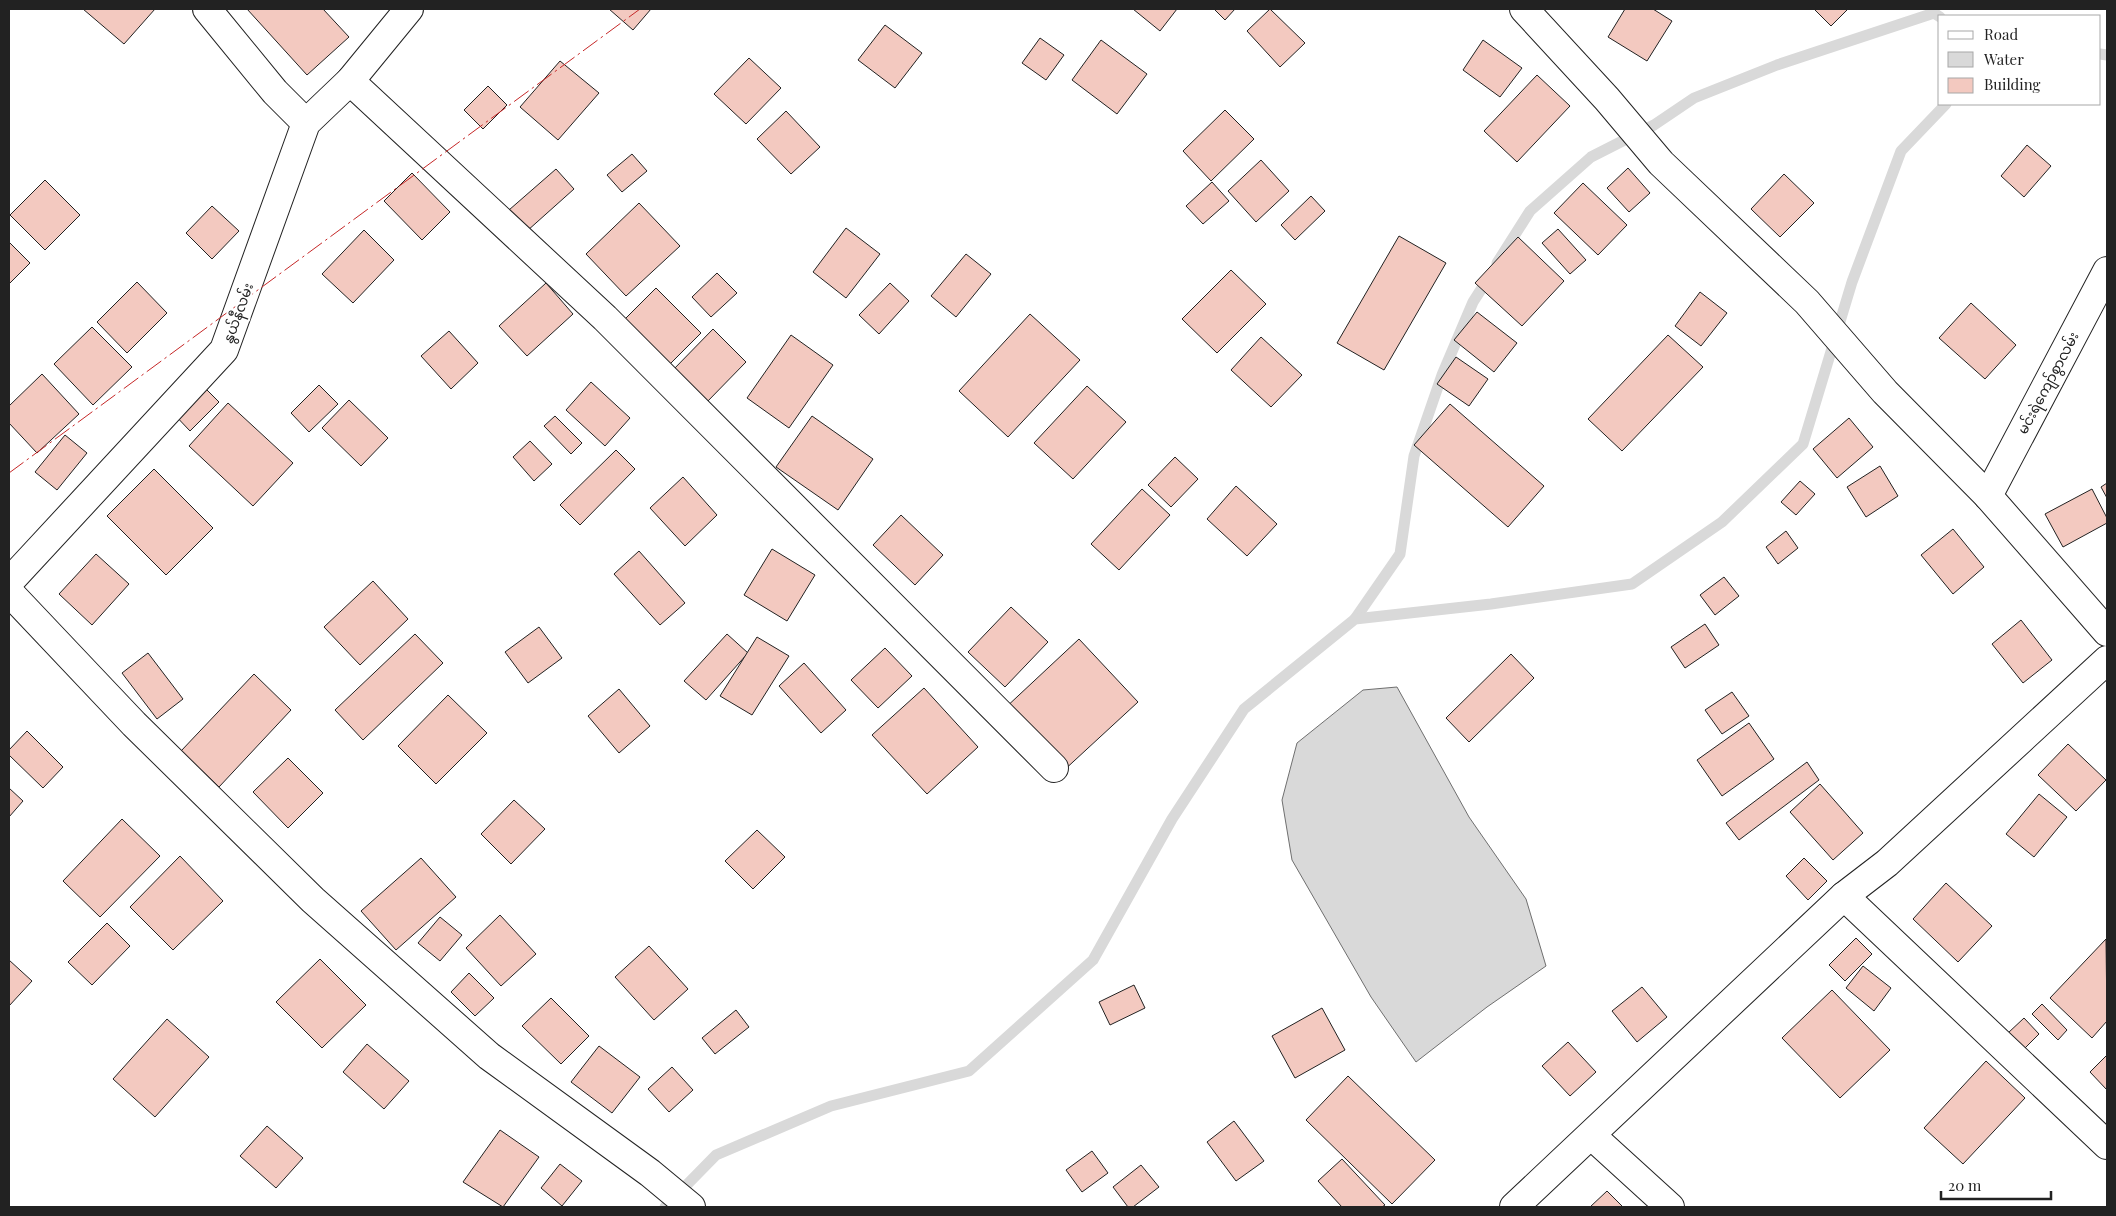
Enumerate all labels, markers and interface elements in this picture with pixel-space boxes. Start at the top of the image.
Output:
legend [1938,15,2101,105]
text: Road [1984,24,2018,44]
text: Water [1983,49,2024,69]
text: Building [1984,74,2041,94]
street label: နွယ်နီလမ်း [218,280,260,347]
street label: မင်းရဲကျော်စွာလမ်း [2013,328,2085,439]
scale bar [1941,1168,2051,1200]
text: 20 m [1948,1175,1982,1195]

